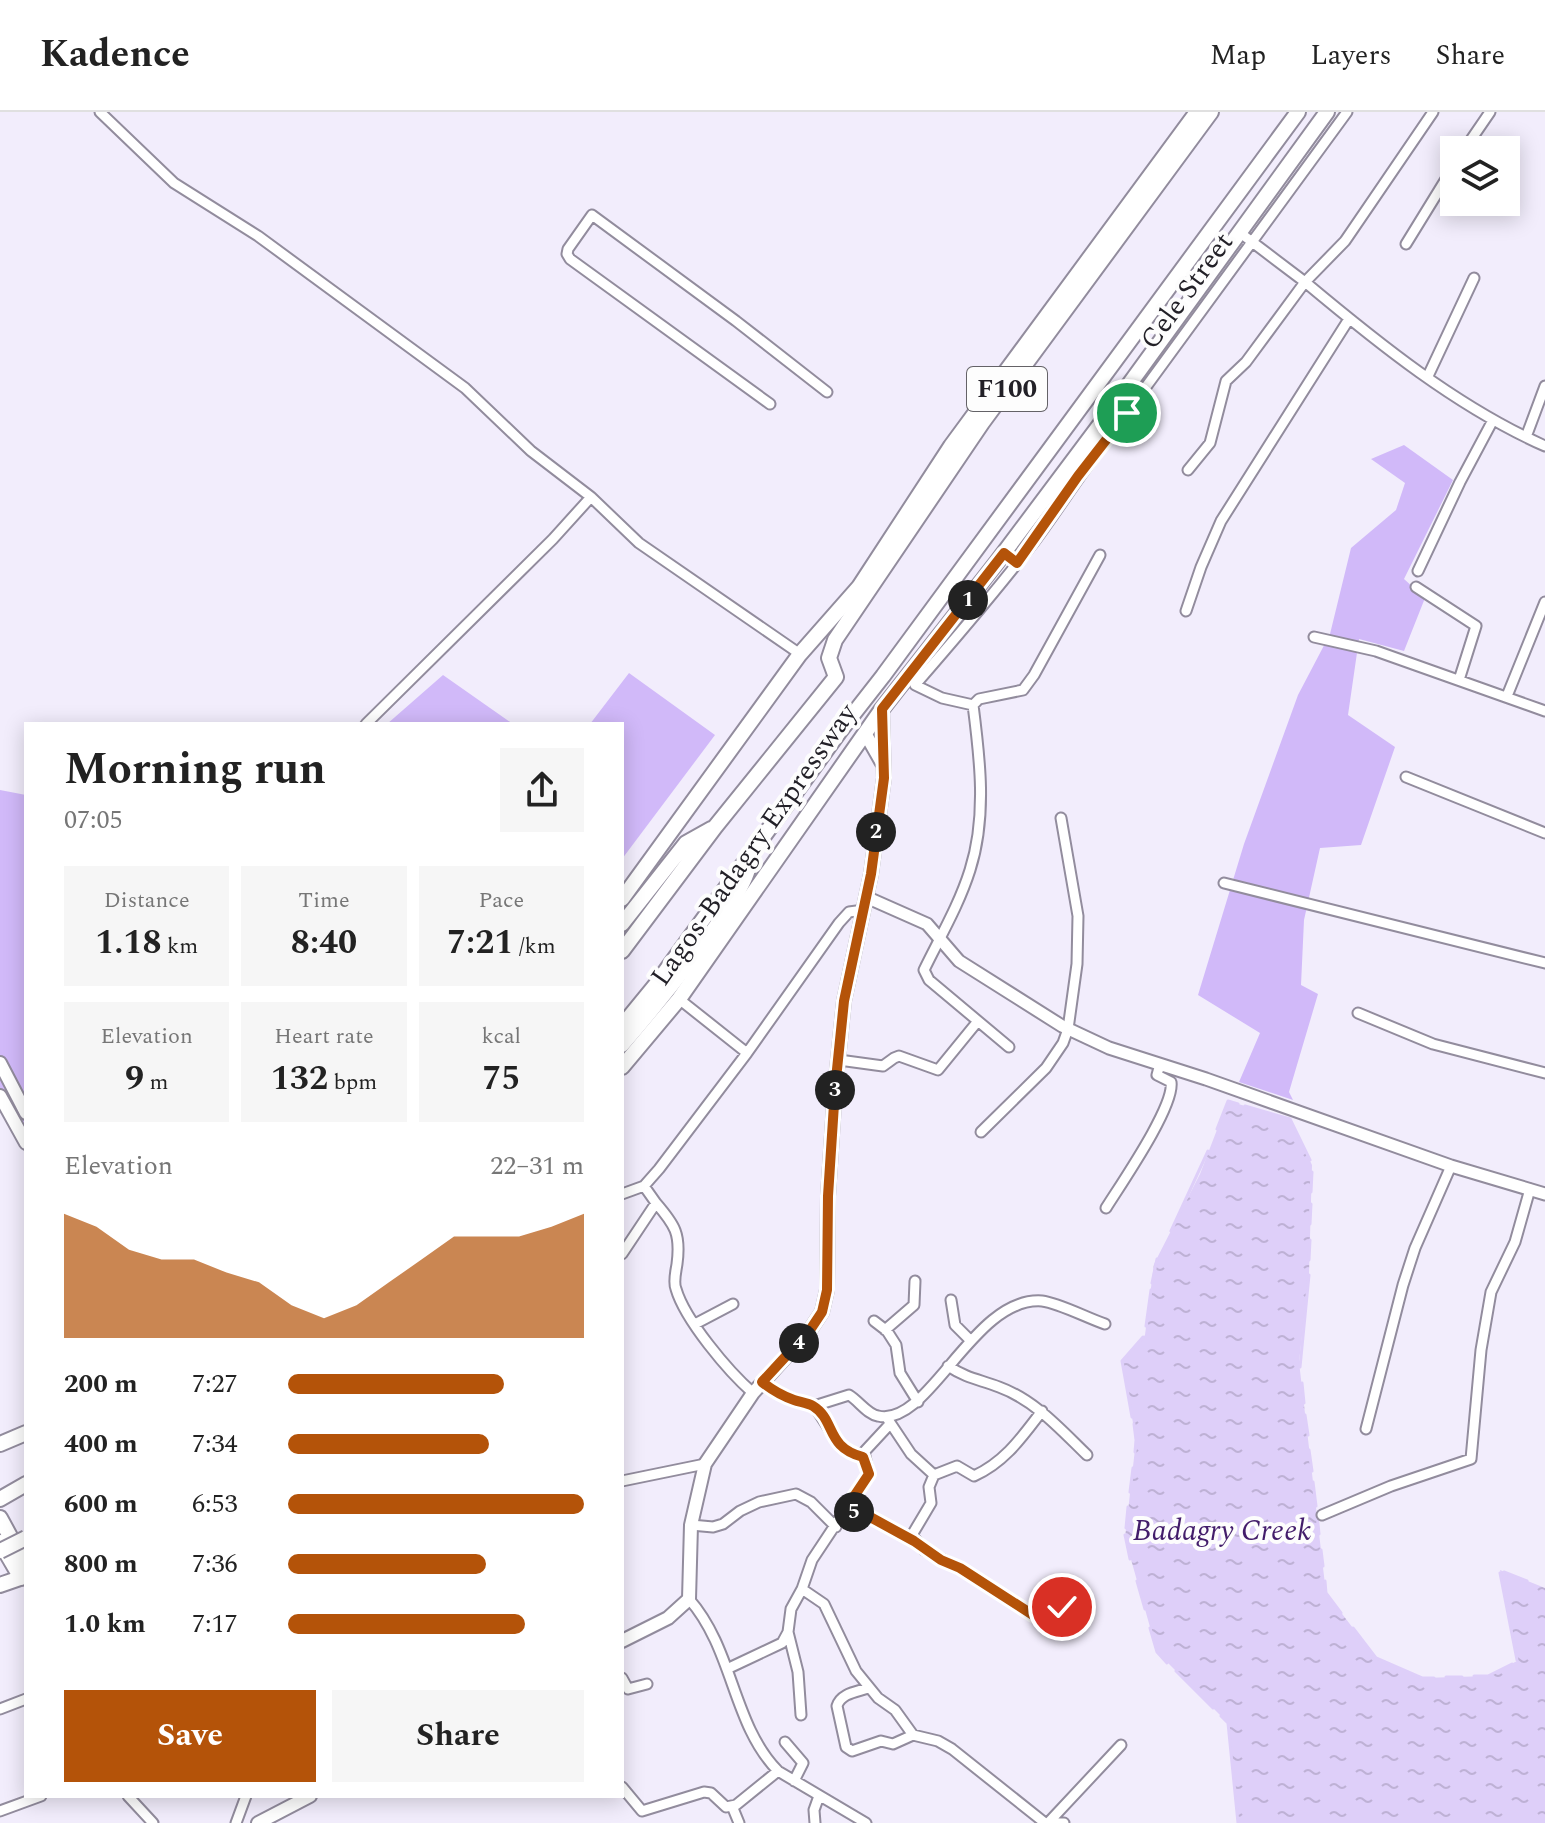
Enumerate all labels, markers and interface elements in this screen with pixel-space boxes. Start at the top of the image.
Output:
text: Kadence [40,26,190,84]
text: Map [1210,34,1266,77]
text: Layers [1310,34,1392,77]
text: Share [1436,34,1505,77]
map controls [1440,136,1520,216]
button: layers [1440,136,1520,216]
street label: Cele Street [1130,223,1244,359]
road number: F100 [967,367,1047,411]
pin [1093,379,1161,447]
icon: arrive [1105,391,1149,435]
pin: 1 [948,580,988,620]
text: 1 [962,583,974,616]
street label: Lagos-Badagry Expressway [640,694,869,995]
text: Morning run [64,736,326,803]
button: share [500,748,584,832]
text: 07:05 [64,800,123,840]
pin: 2 [856,812,896,852]
text: 2 [870,815,882,848]
text: Distance [104,884,190,917]
text: Time [298,884,350,917]
text: Pace [479,884,524,917]
text: 1.18 [95,917,161,969]
text: 8:40 [291,917,357,969]
text: 7:21 [447,917,513,969]
text: km [161,930,198,963]
text: /km [513,930,556,963]
text: Elevation [101,1020,193,1053]
text: Heart rate [274,1020,374,1053]
text: kcal [482,1020,521,1053]
text: 9 [125,1053,144,1105]
text: 132 [271,1053,328,1105]
text: 75 [482,1053,520,1105]
text: m [144,1066,168,1099]
text: bpm [328,1066,377,1099]
pin: 3 [815,1070,855,1110]
text: 3 [829,1073,841,1106]
text: Elevation [64,1146,173,1186]
text: 22–31 m [490,1146,584,1186]
pin: 4 [779,1323,819,1363]
text: 4 [793,1326,805,1359]
text: 200 m [64,1364,138,1404]
text: 7:27 [192,1364,238,1404]
text: 400 m [64,1424,138,1464]
text: 7:34 [192,1424,238,1464]
text: 600 m [64,1484,138,1524]
text: 6:53 [192,1484,238,1524]
pin: 5 [834,1492,874,1532]
text: 5 [848,1495,860,1528]
water label: Badagry Creek [1133,1508,1311,1554]
text: 800 m [64,1544,138,1584]
text: 7:36 [192,1544,238,1584]
pin [1028,1573,1096,1641]
icon: check [1040,1585,1084,1629]
text: 1.0 km [64,1604,146,1644]
text: 7:17 [192,1604,238,1644]
button: Save [64,1690,316,1782]
button: Share [332,1690,584,1782]

